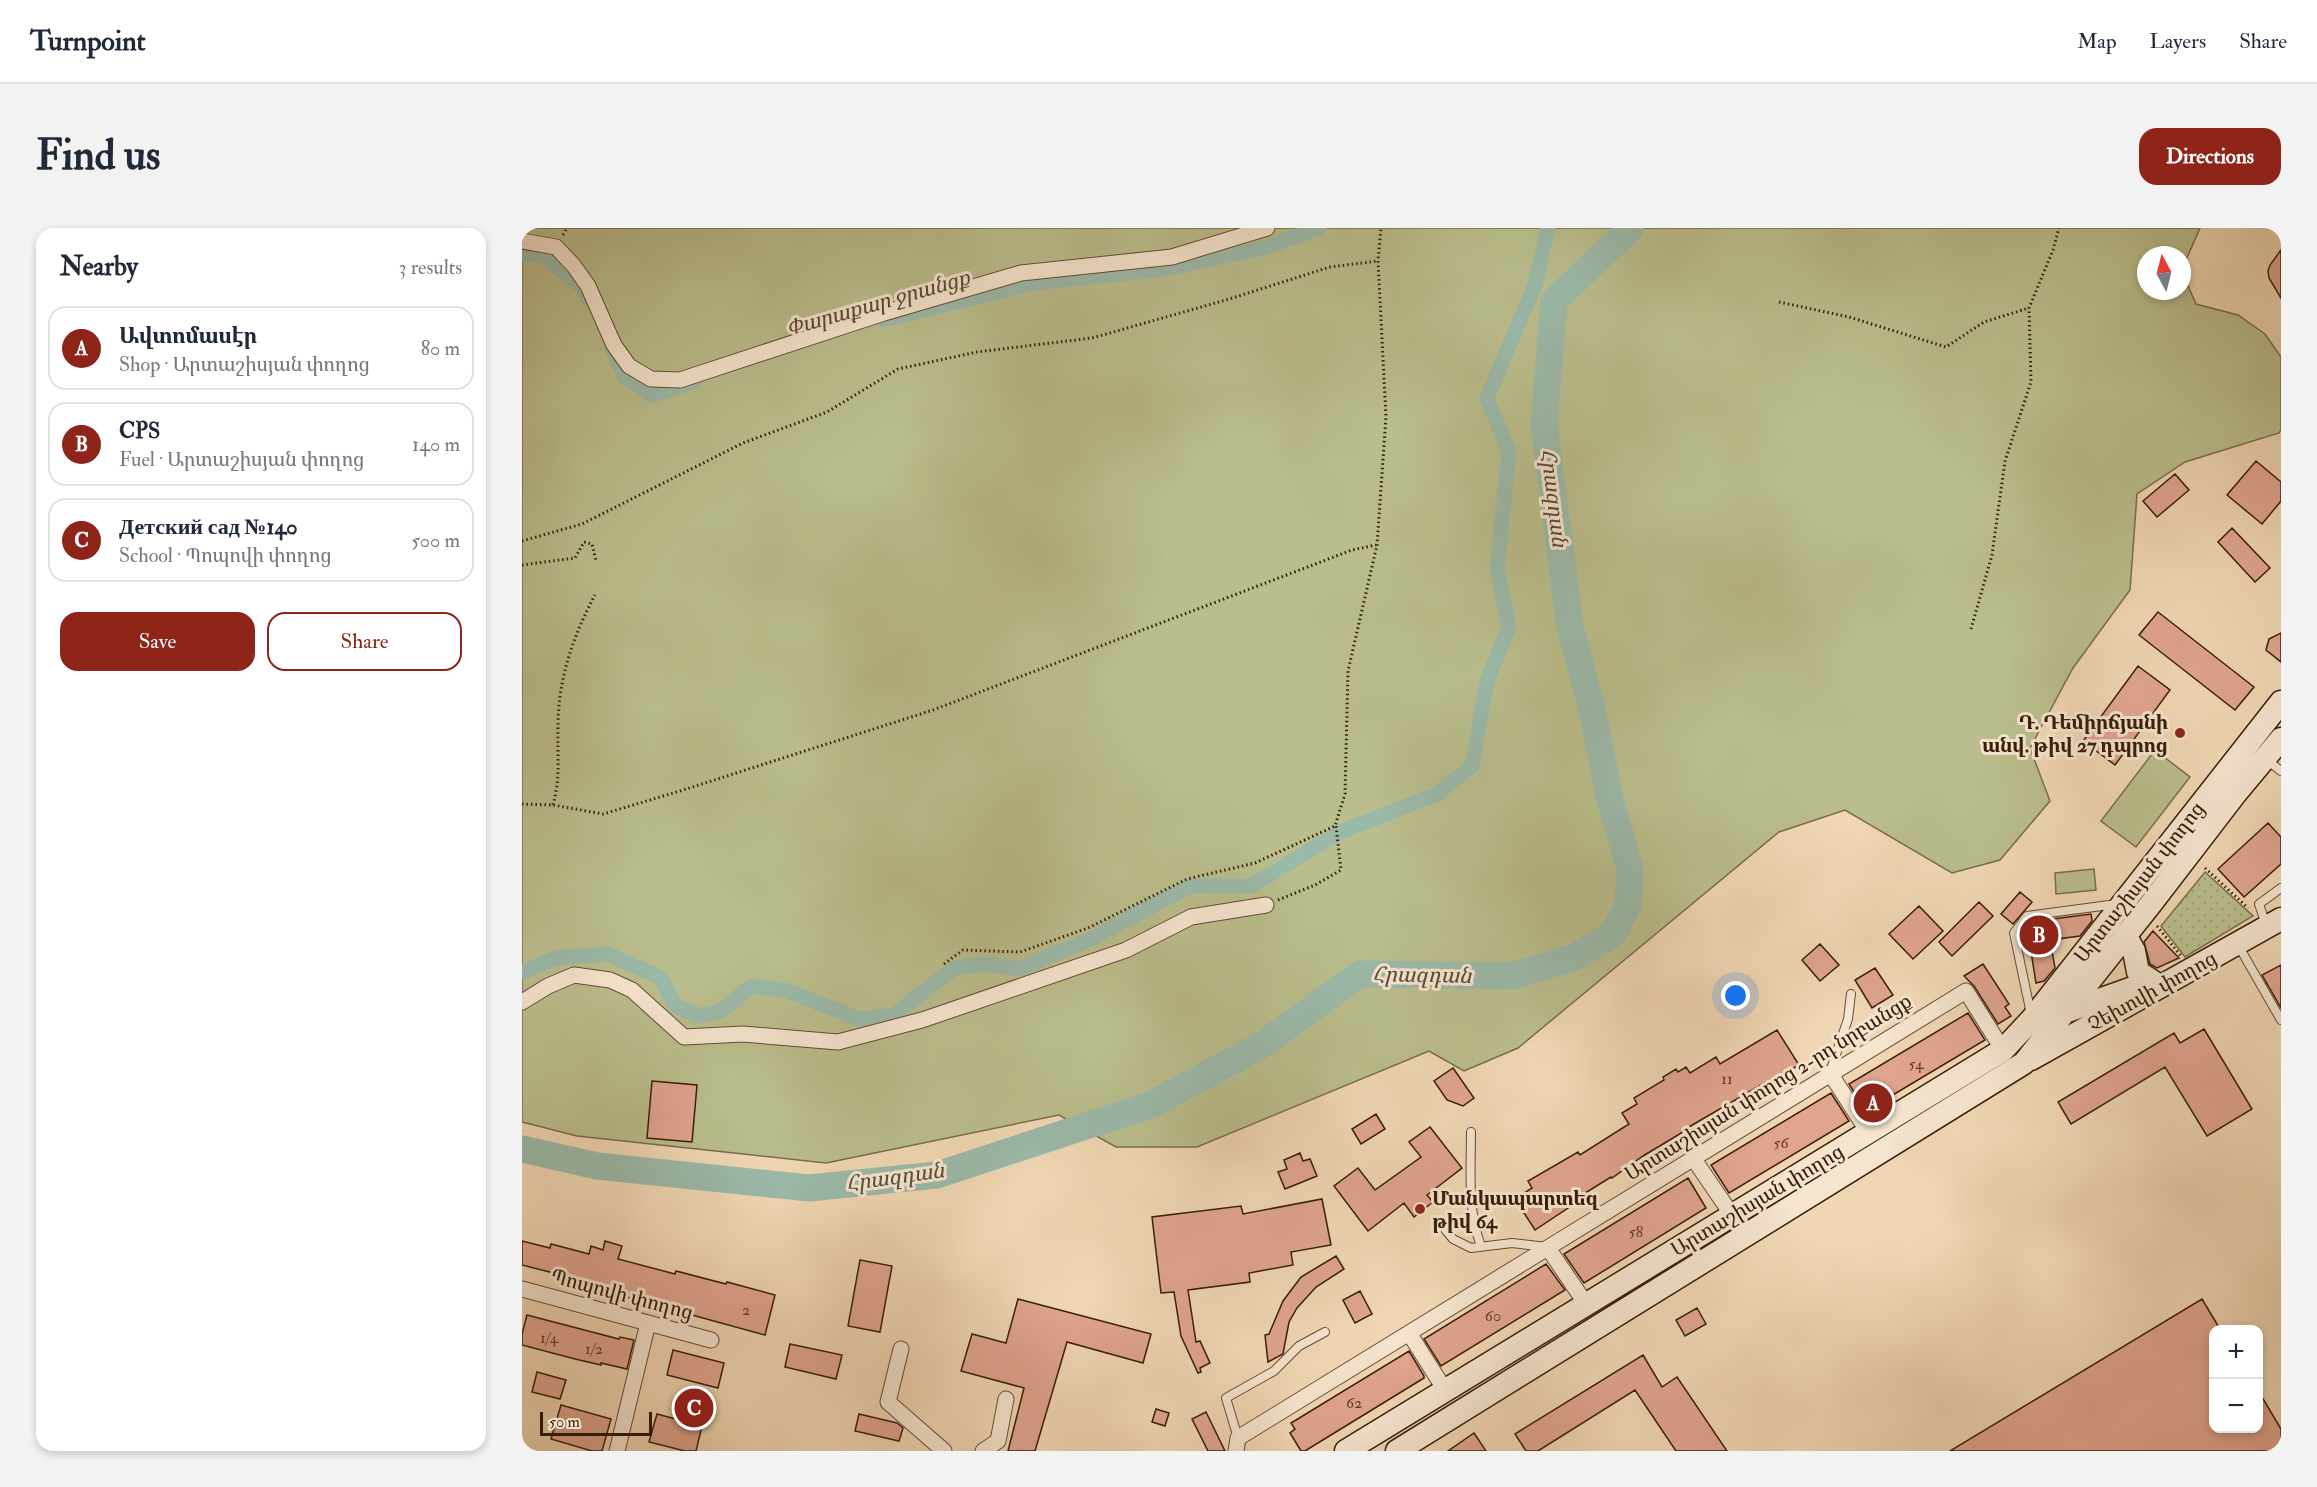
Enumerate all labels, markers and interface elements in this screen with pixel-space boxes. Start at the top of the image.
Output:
text: Turnpoint [30,24,146,59]
text: Map [2077,28,2117,55]
text: Layers [2150,28,2206,55]
text: Share [2239,28,2287,55]
button: Directions [2139,128,2281,185]
text: Find us [36,130,160,182]
north arrow [2137,246,2191,300]
text: Nearby [60,251,138,283]
text: 3 results [399,255,462,280]
water label: Փարաքար ջրանցք [783,264,975,343]
text: Ավտոմասէր [119,322,257,350]
text: A [75,336,88,361]
text: 80 m [421,336,460,361]
text: Shop · Արտաշիսյան փողոց [119,352,370,377]
text: CPS [119,417,160,445]
text: B [75,432,88,457]
text: 140 m [412,432,460,457]
text: Fuel · Արտաշիսյան փողոց [119,447,364,472]
water label: Հրազդան [1534,448,1573,550]
text: Детский сад №140 [119,513,298,541]
text: C [74,528,89,553]
text: 500 m [411,528,460,553]
text: School · Պոպովի փողոց [119,543,332,568]
button: Save [60,612,255,671]
button: Share [267,612,462,671]
place label: Դ. Դեմիրճյանի անվ. թիվ 27 դպրոց [1982,710,2168,758]
marker: Դ. Դեմիրճյանի անվ. թիվ 27 դպրոց [2173,726,2187,740]
street label: Արտաշիսյան փողոց [2069,797,2210,968]
pin: B [2020,912,2059,958]
street label: Չեխովի փողոց [2083,946,2221,1037]
water label: Հրազդան [1372,961,1472,990]
your location [1721,981,1750,1010]
street label: Արտաշիսյան փողոց 2-րդ նրբանցք [1620,988,1916,1186]
house number: 54 [1908,1054,1925,1074]
house number: 11 [1721,1069,1733,1089]
pin: A [1854,1080,1892,1126]
house number: 56 [1773,1133,1789,1153]
street label: Արտաշիսյան փողոց [1666,1139,1848,1262]
water label: Հրազդան [844,1157,947,1198]
place label: Մանկապարտեզ թիվ 64 [1432,1186,1599,1234]
marker: Մանկապարտեզ թիվ 64 [1413,1202,1427,1216]
house number: 58 [1629,1222,1644,1242]
street label: Պոպովի փողոց [548,1263,696,1325]
house number: 2 [742,1300,750,1320]
house number: 60 [1485,1306,1501,1326]
map controls [2209,1325,2263,1433]
button: + [2209,1325,2263,1379]
house number: 1/4 [540,1328,559,1348]
house number: 1/2 [585,1339,603,1359]
button: − [2209,1379,2263,1433]
pin: C [674,1386,714,1430]
house number: 62 [1346,1393,1362,1413]
scale bar [540,1409,652,1436]
text: 50 m [549,1412,580,1432]

